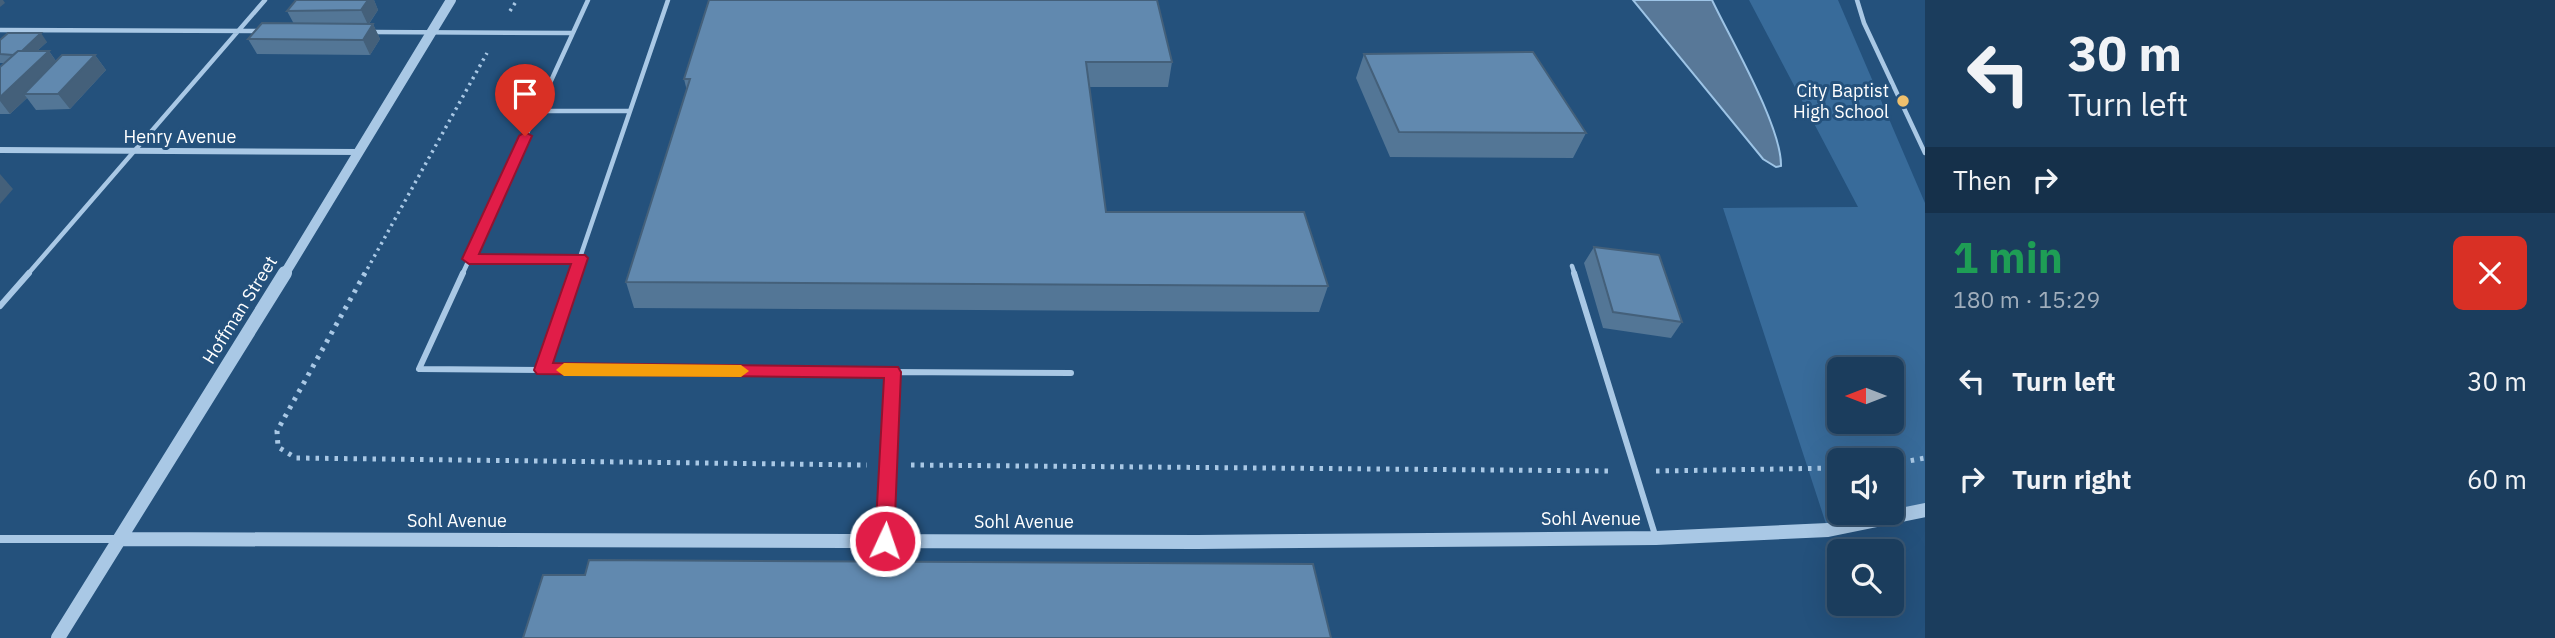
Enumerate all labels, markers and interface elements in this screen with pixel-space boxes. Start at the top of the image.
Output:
text: 30 m [2068,21,2182,84]
icon: left [1953,28,2044,119]
pin [495,64,555,136]
icon: arrive [506,75,544,113]
place label: City Baptist High School [1793,79,1889,123]
text: Turn left [2068,83,2188,125]
marker: City Baptist High School [1895,93,1911,109]
street label: Henry Avenue [124,125,237,148]
icon: right [2026,161,2064,199]
text: Then [1953,163,2012,197]
text: 1 min [1953,230,2063,285]
button: close [2453,236,2527,310]
street label: Hoffman Street [197,251,282,368]
text: 180 m · 15:29 [1953,284,2100,314]
north arrow [1827,357,1904,434]
map controls [1827,357,1904,616]
icon: left [1953,362,1991,400]
text: Turn left [2012,364,2115,398]
text: 30 m [2467,364,2527,398]
button: sound [1827,448,1904,525]
icon: right [1953,460,1991,498]
text: Turn right [2012,462,2131,496]
text: 60 m [2467,462,2527,496]
position arrow [848,504,922,578]
street label: Sohl Avenue [1541,507,1641,530]
street label: Sohl Avenue [407,509,507,532]
street label: Sohl Avenue [974,510,1074,533]
button: search [1827,539,1904,616]

